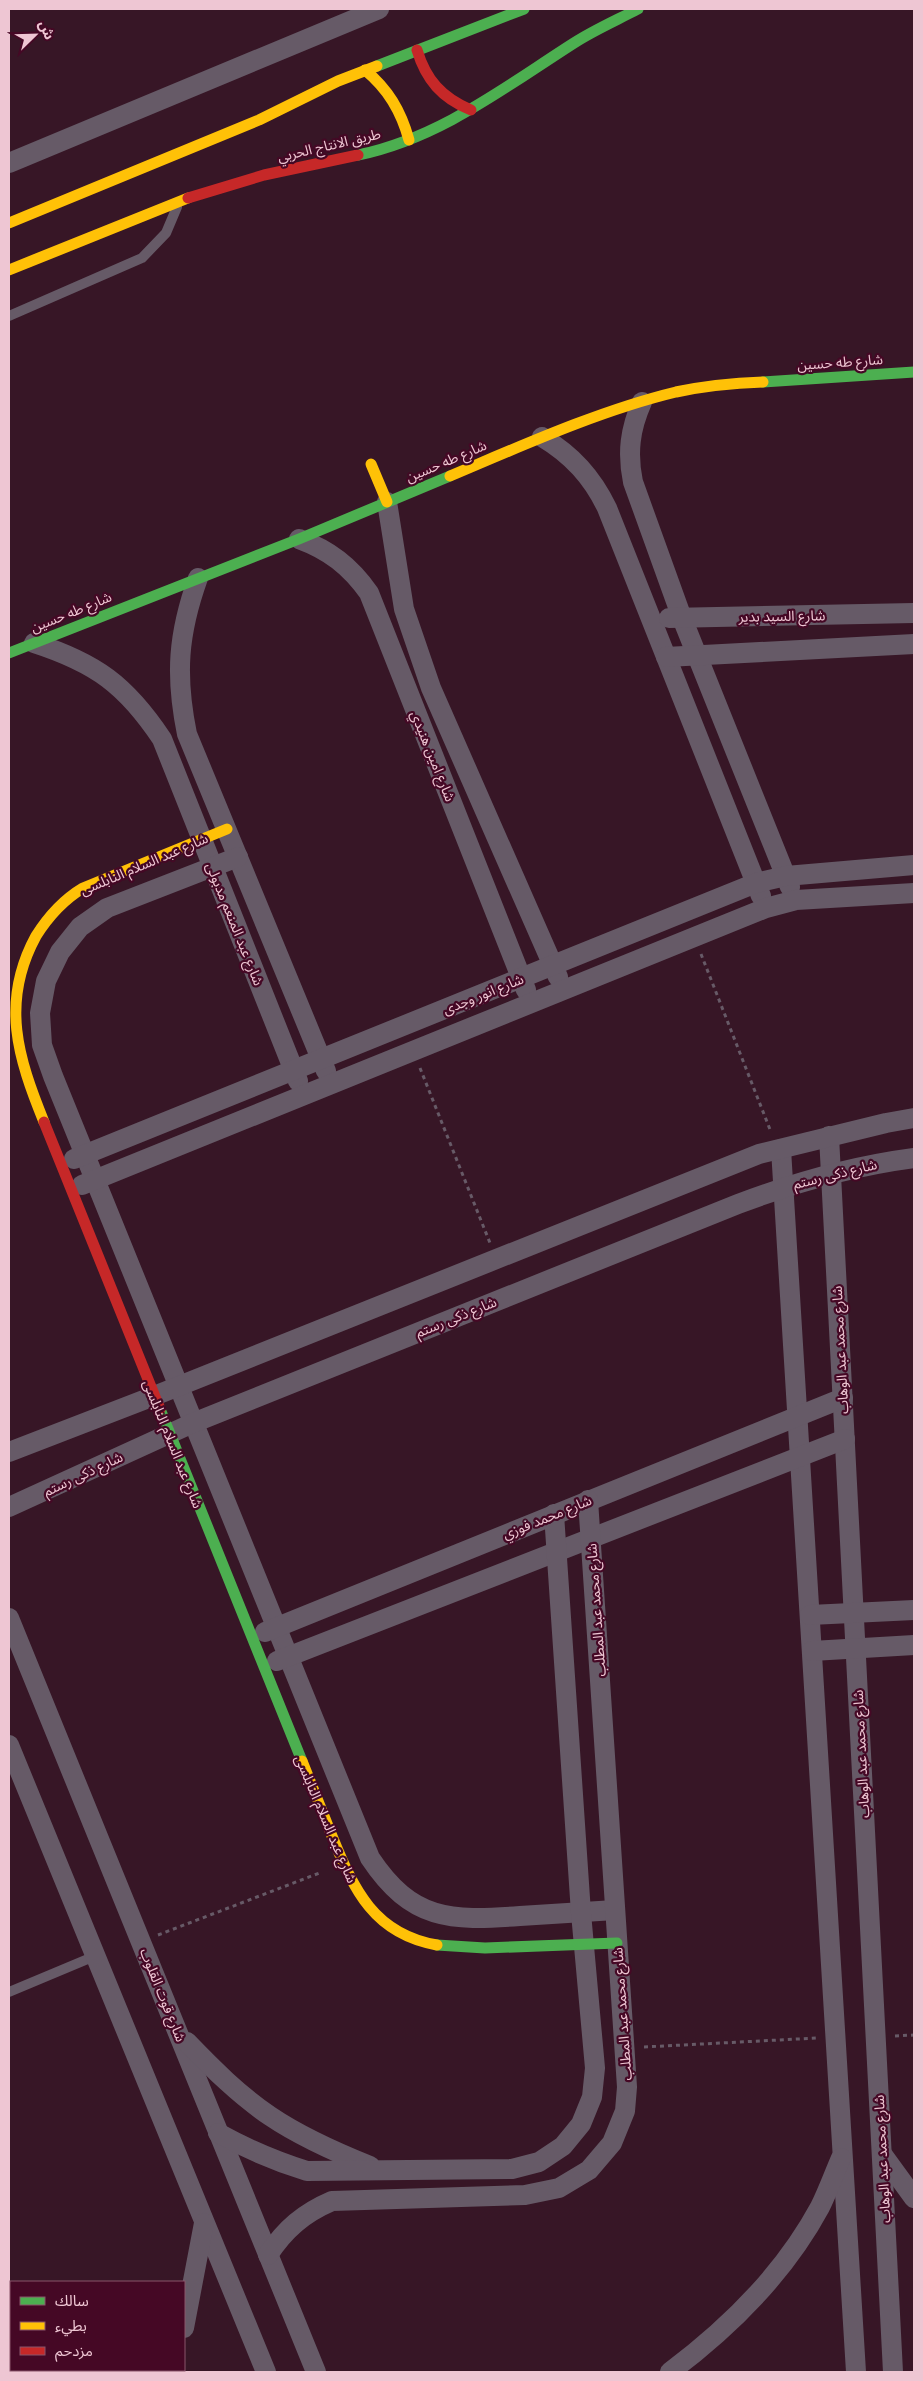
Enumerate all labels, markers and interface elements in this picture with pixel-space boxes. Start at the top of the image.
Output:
north arrow [10,10,60,60]
text: ش [36,18,58,42]
street label: طريق الانتاج الحربي [276,125,383,168]
street label: شارع طه حسين [796,351,884,376]
street label: شارع طه حسين [403,437,490,488]
street label: شارع طه حسين [28,588,115,638]
street label: شارع السيد بدير [738,607,826,628]
street label: شارع امين هنيدي [404,708,458,805]
street label: شارع عبد السلام النابلسى [78,830,211,901]
street label: شارع عبد المنعم مدبولى [200,860,267,989]
street label: شارع انور وجدى [440,971,527,1020]
street label: شارع ذكى رستم [791,1156,879,1195]
street label: شارع محمد عبد الوهاب [829,1285,854,1415]
street label: شارع ذكى رستم [413,1294,500,1343]
street label: شارع عبد السلام النابلسى [137,1377,206,1512]
street label: شارع ذكى رستم [41,1449,127,1502]
street label: شارع محمد فوزي [500,1492,595,1545]
street label: شارع محمد عبد المطلب [583,1543,612,1677]
street label: شارع محمد عبد الوهاب [850,1689,875,1819]
street label: شارع عبد السلام النابلسى [289,1753,360,1886]
street label: شارع قوت القلوب [134,1946,189,2045]
street label: شارع محمد عبد المطلب [609,1947,638,2081]
street label: شارع محمد عبد الوهاب [871,2094,896,2224]
legend [10,2281,185,2371]
text: سالك [55,2292,89,2310]
text: بطيء [55,2317,87,2337]
text: مزدحم [55,2342,93,2362]

